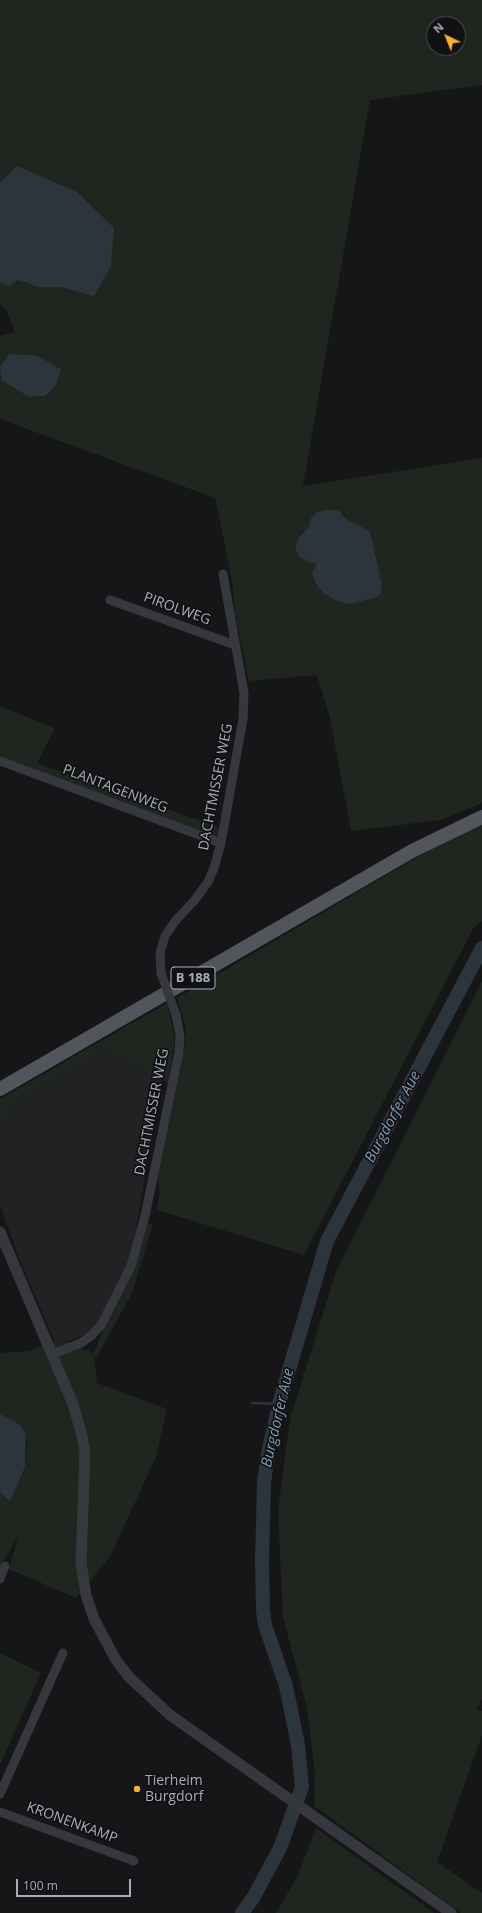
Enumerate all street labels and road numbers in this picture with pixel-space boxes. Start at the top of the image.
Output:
street label: PIROLWEG [141,589,213,629]
street label: DACHTMISSER WEG [195,722,237,852]
street label: PLANTAGENWEG [60,761,170,817]
road number: B 188 [171,967,215,989]
street label: DACHTMISSER WEG [131,1047,173,1177]
street label: KRONENKAMP [24,1799,120,1847]

